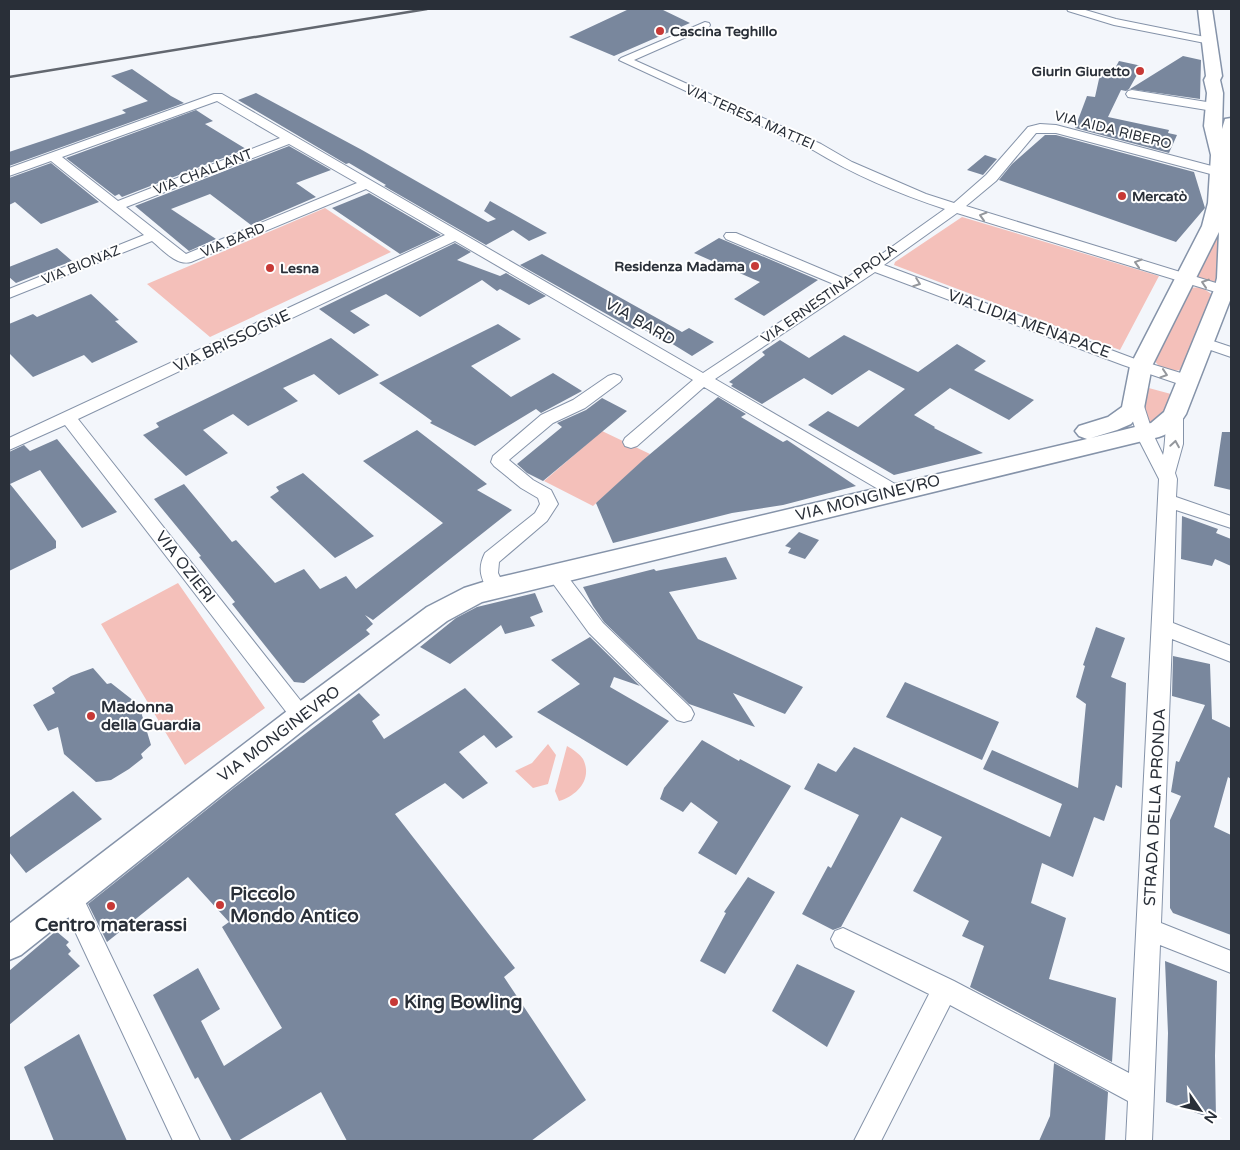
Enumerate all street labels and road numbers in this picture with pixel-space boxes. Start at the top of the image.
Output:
street label: VIA TERESA MATTEI [683,81,817,153]
street label: VIA AIDA RIBERO [1052,107,1174,153]
street label: VIA CHALLANT [151,145,255,199]
street label: VIA BARD [198,219,268,261]
street label: VIA BIONAZ [39,241,123,289]
street label: VIA ERNESTINA PROLA [758,241,900,347]
street label: VIA LIDIA MENAPACE [945,285,1113,363]
street label: VIA BARD [601,294,679,350]
street label: VIA BRISSOGNE [170,305,294,377]
street label: VIA MONGINEVRO [794,470,942,526]
street label: VIA OZIERI [151,527,219,607]
street label: VIA MONGINEVRO [214,681,344,787]
street label: STRADA DELLA PRONDA [1140,707,1170,907]

